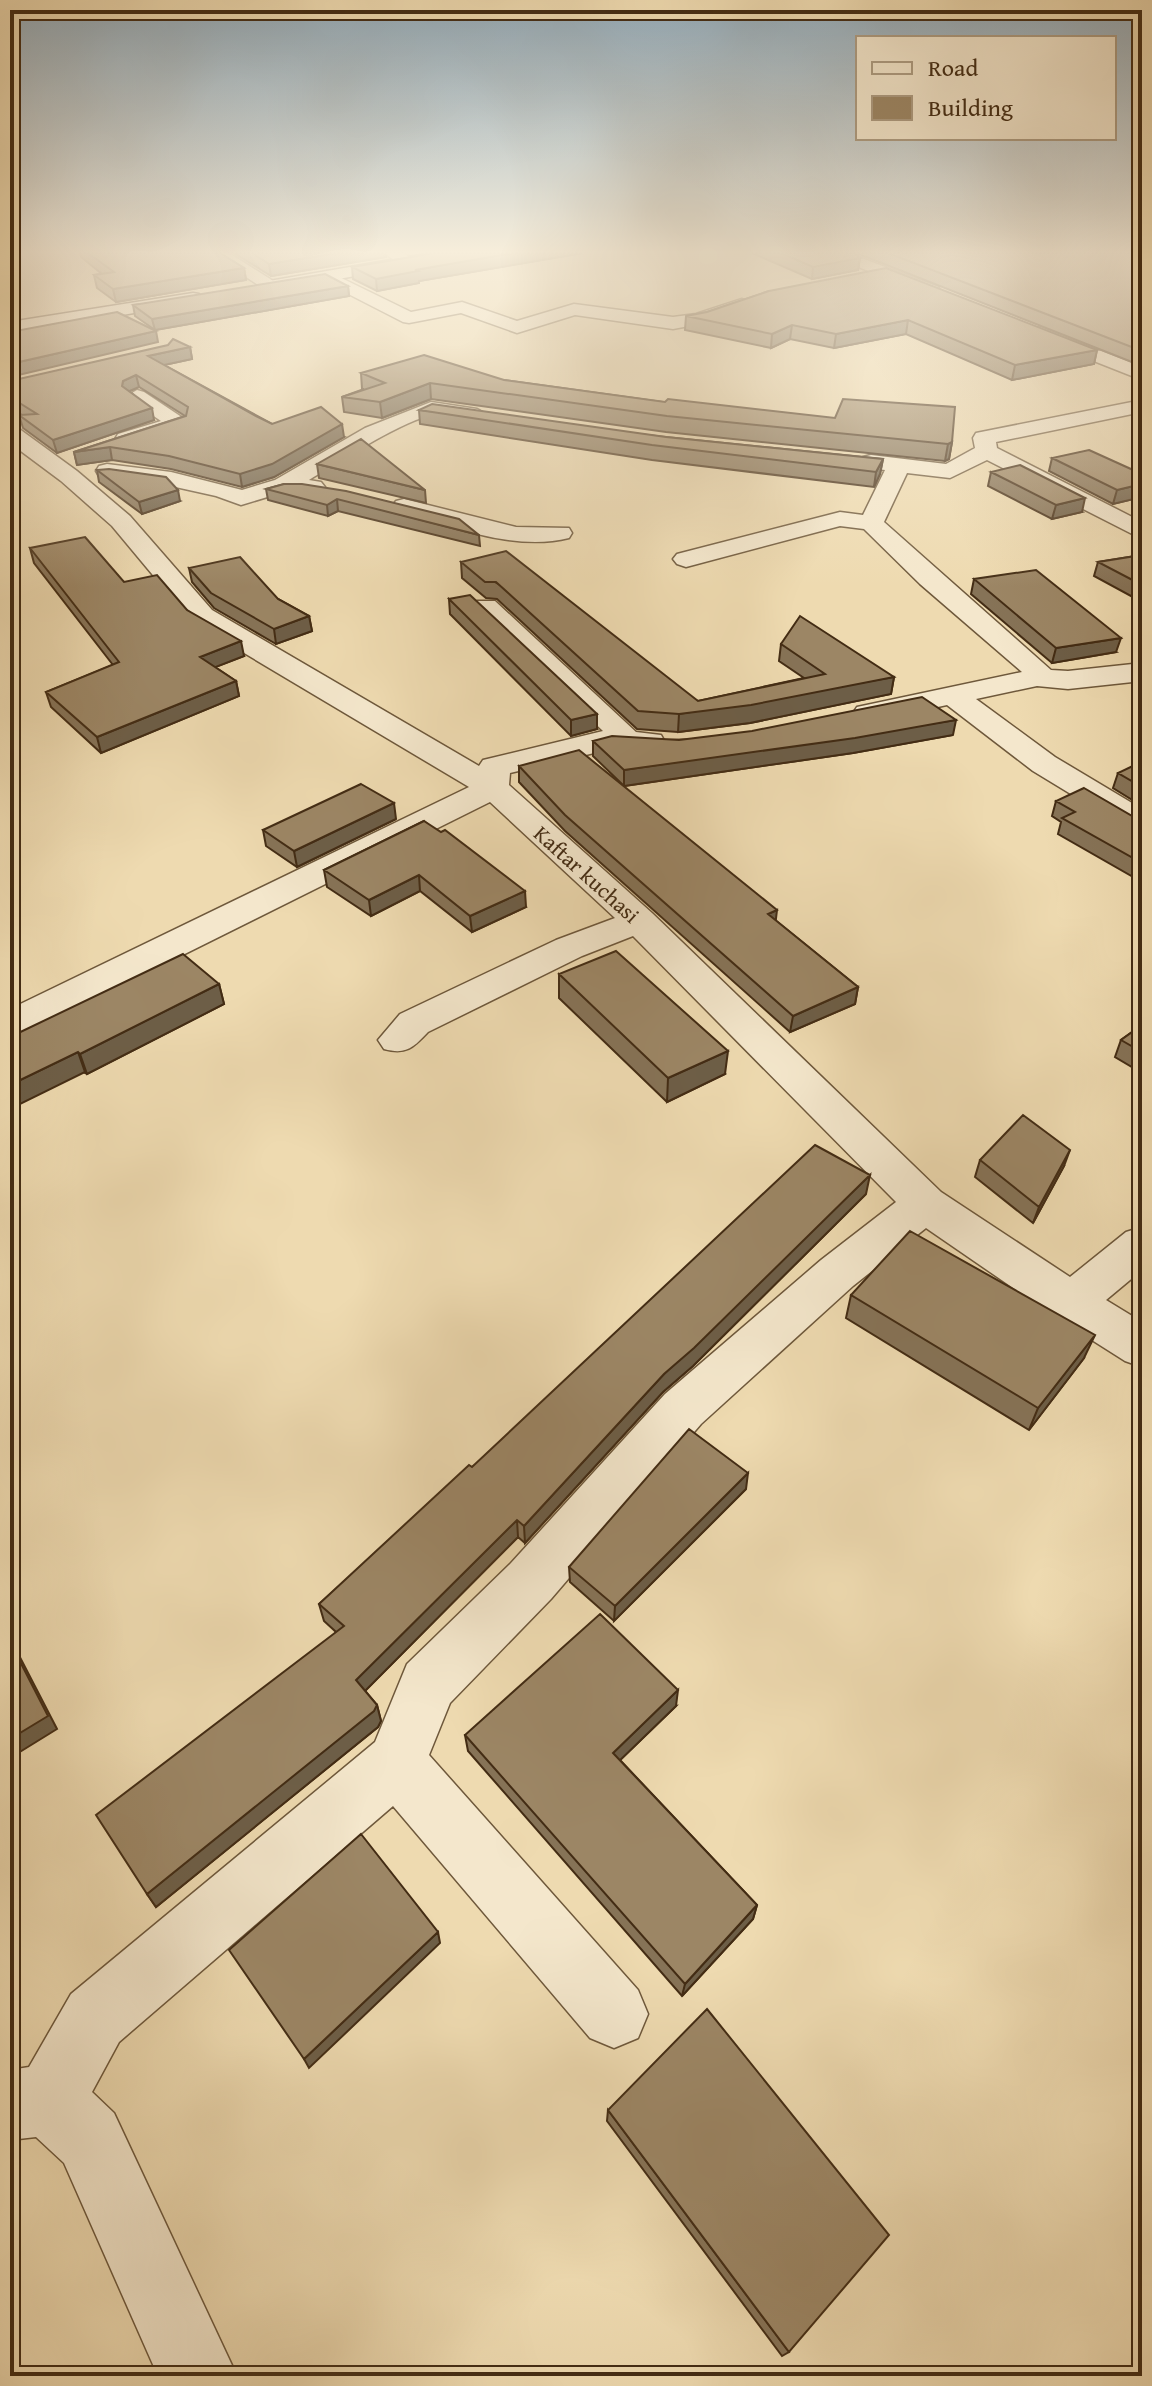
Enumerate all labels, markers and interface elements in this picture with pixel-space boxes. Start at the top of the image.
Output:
legend [856,36,1116,140]
text: Road [928,50,978,85]
text: Building [928,90,1013,125]
street label: Kaftar kuchasi [527,818,647,930]

